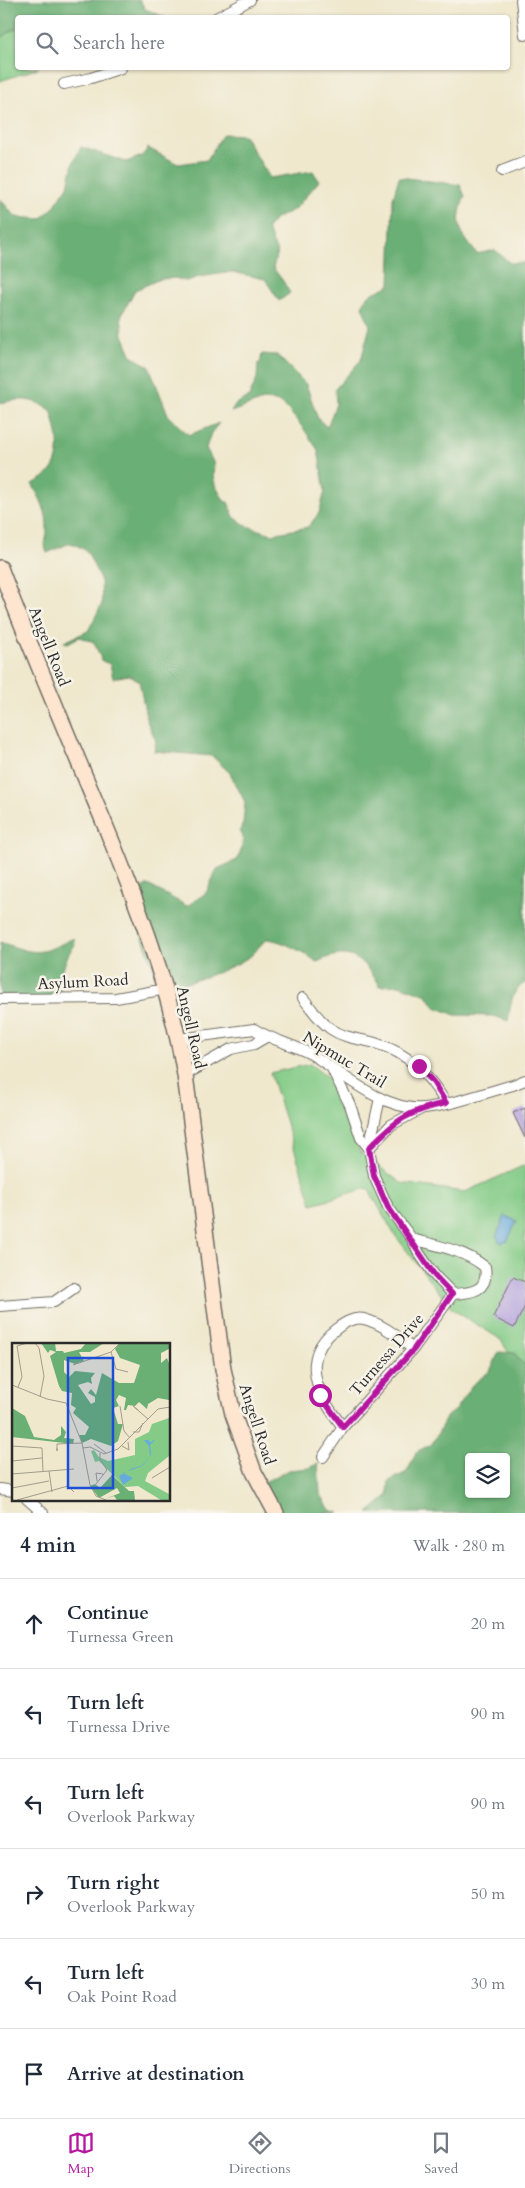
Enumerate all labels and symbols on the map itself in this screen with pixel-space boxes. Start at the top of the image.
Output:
street label: Angell Road [23,603,75,690]
street label: Asylum Road [37,969,130,995]
street label: Angell Road [171,984,211,1071]
street label: Nipmuc Trail [299,1026,390,1093]
route end [408,1055,431,1078]
street label: Turnessa Drive [345,1308,429,1401]
inset map [12,1343,170,1500]
street label: Angell Road [234,1381,281,1468]
route start [309,1384,332,1407]

